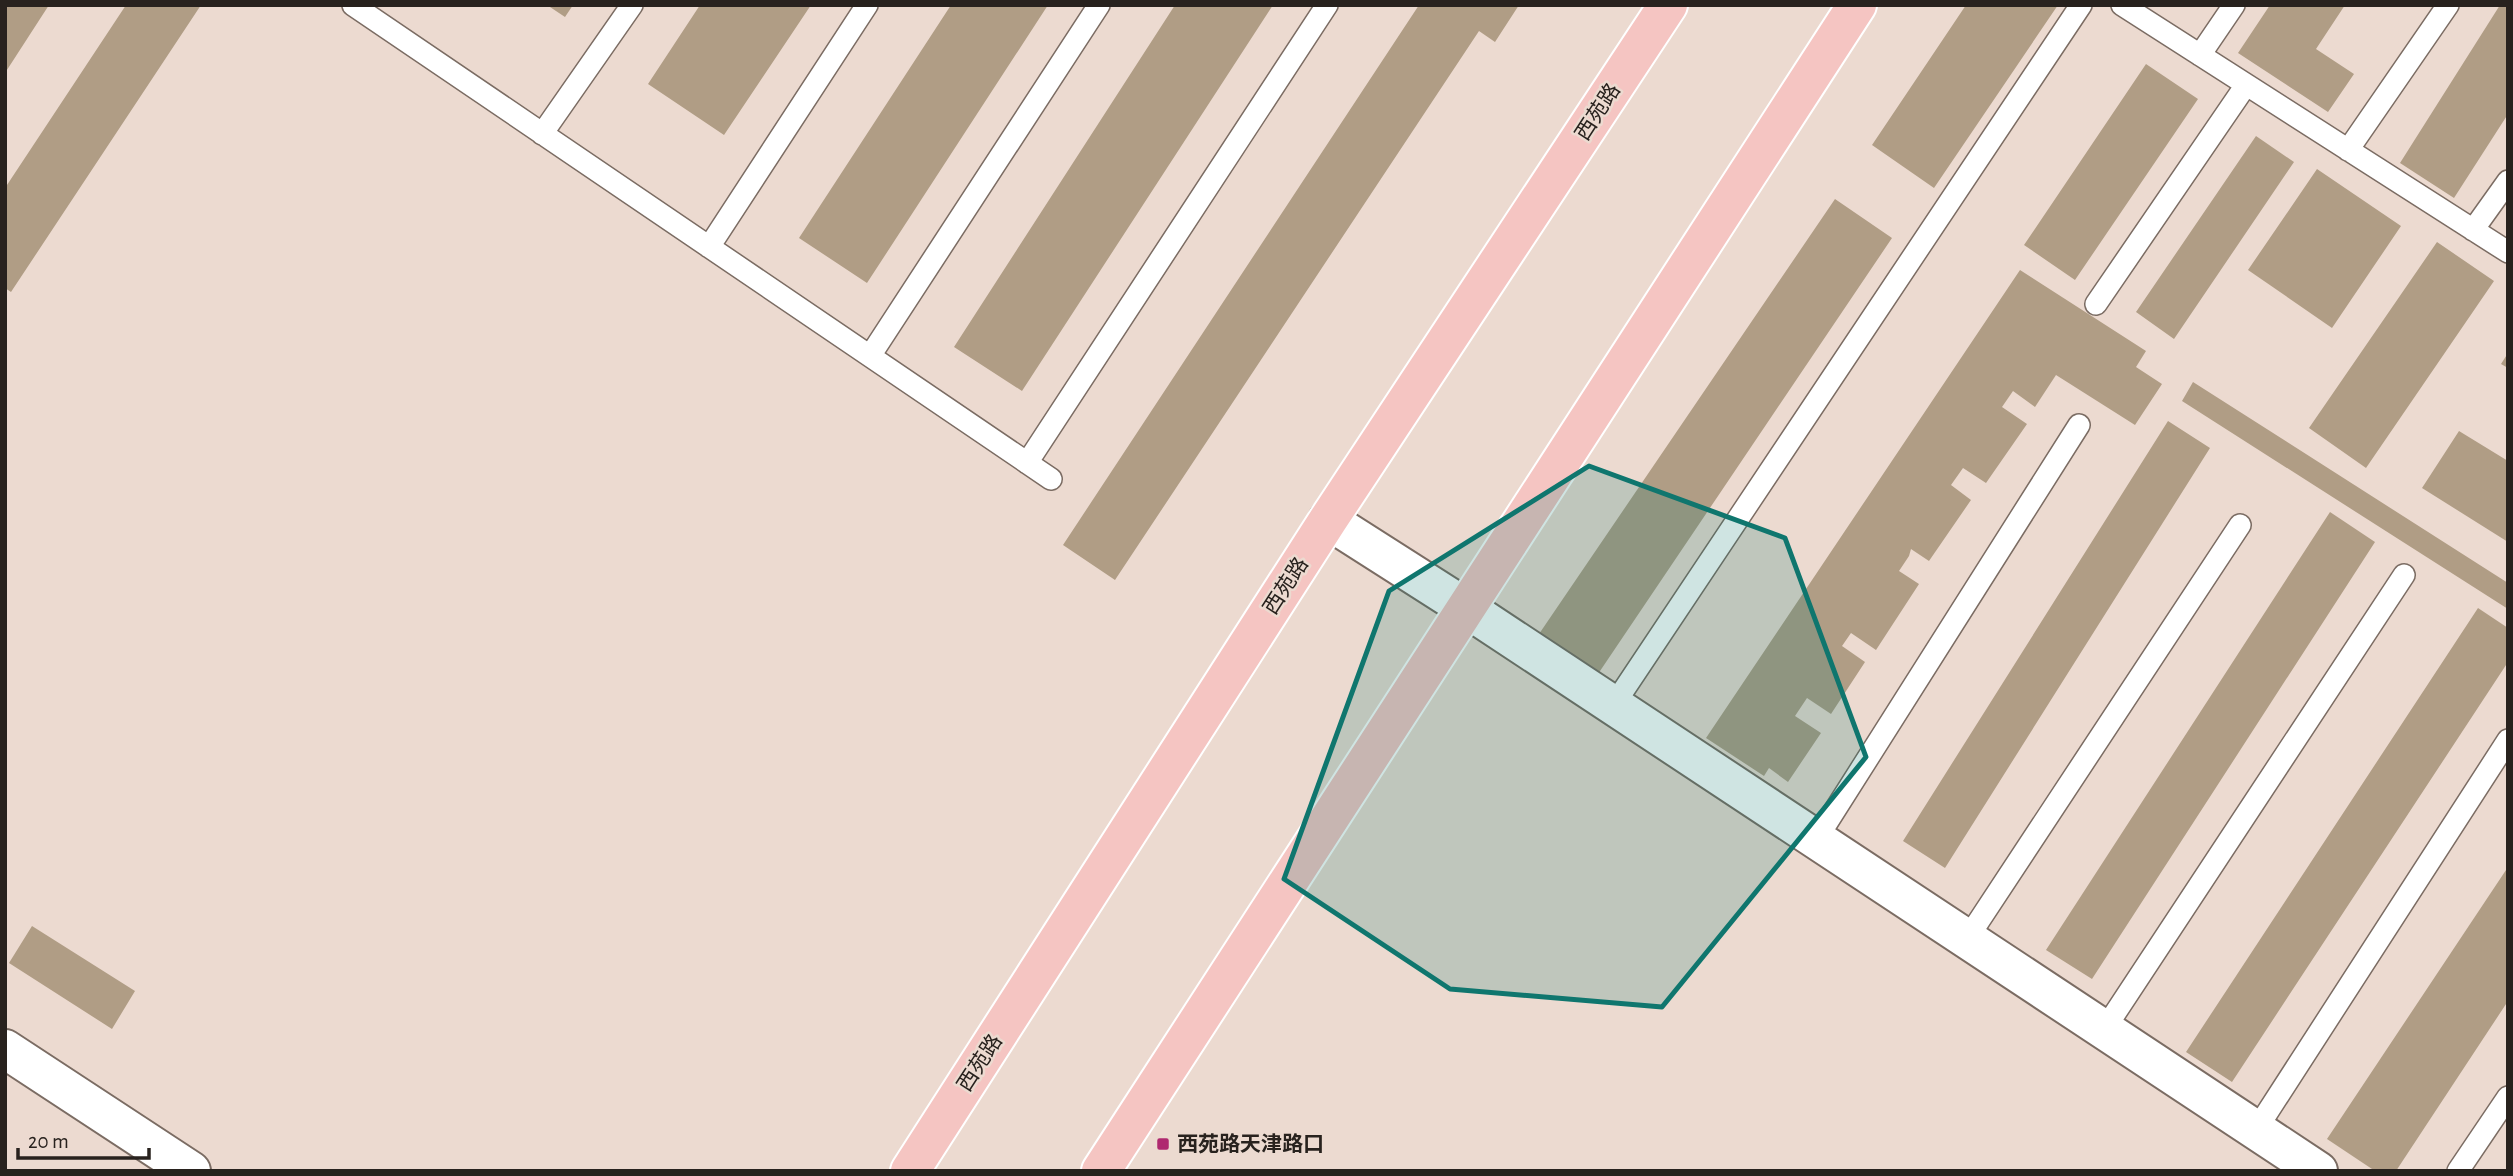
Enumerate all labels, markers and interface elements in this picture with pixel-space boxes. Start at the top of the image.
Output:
street label: 西苑路 [1571,79,1624,144]
street label: 西苑路 [1259,553,1312,618]
street label: 西苑路 [953,1030,1006,1095]
scale bar [18,1116,149,1160]
text: 20 m [28,1131,69,1152]
place label: 西苑路天津路口 [1177,1133,1324,1155]
marker: 西苑路天津路口 [1155,1136,1171,1152]

